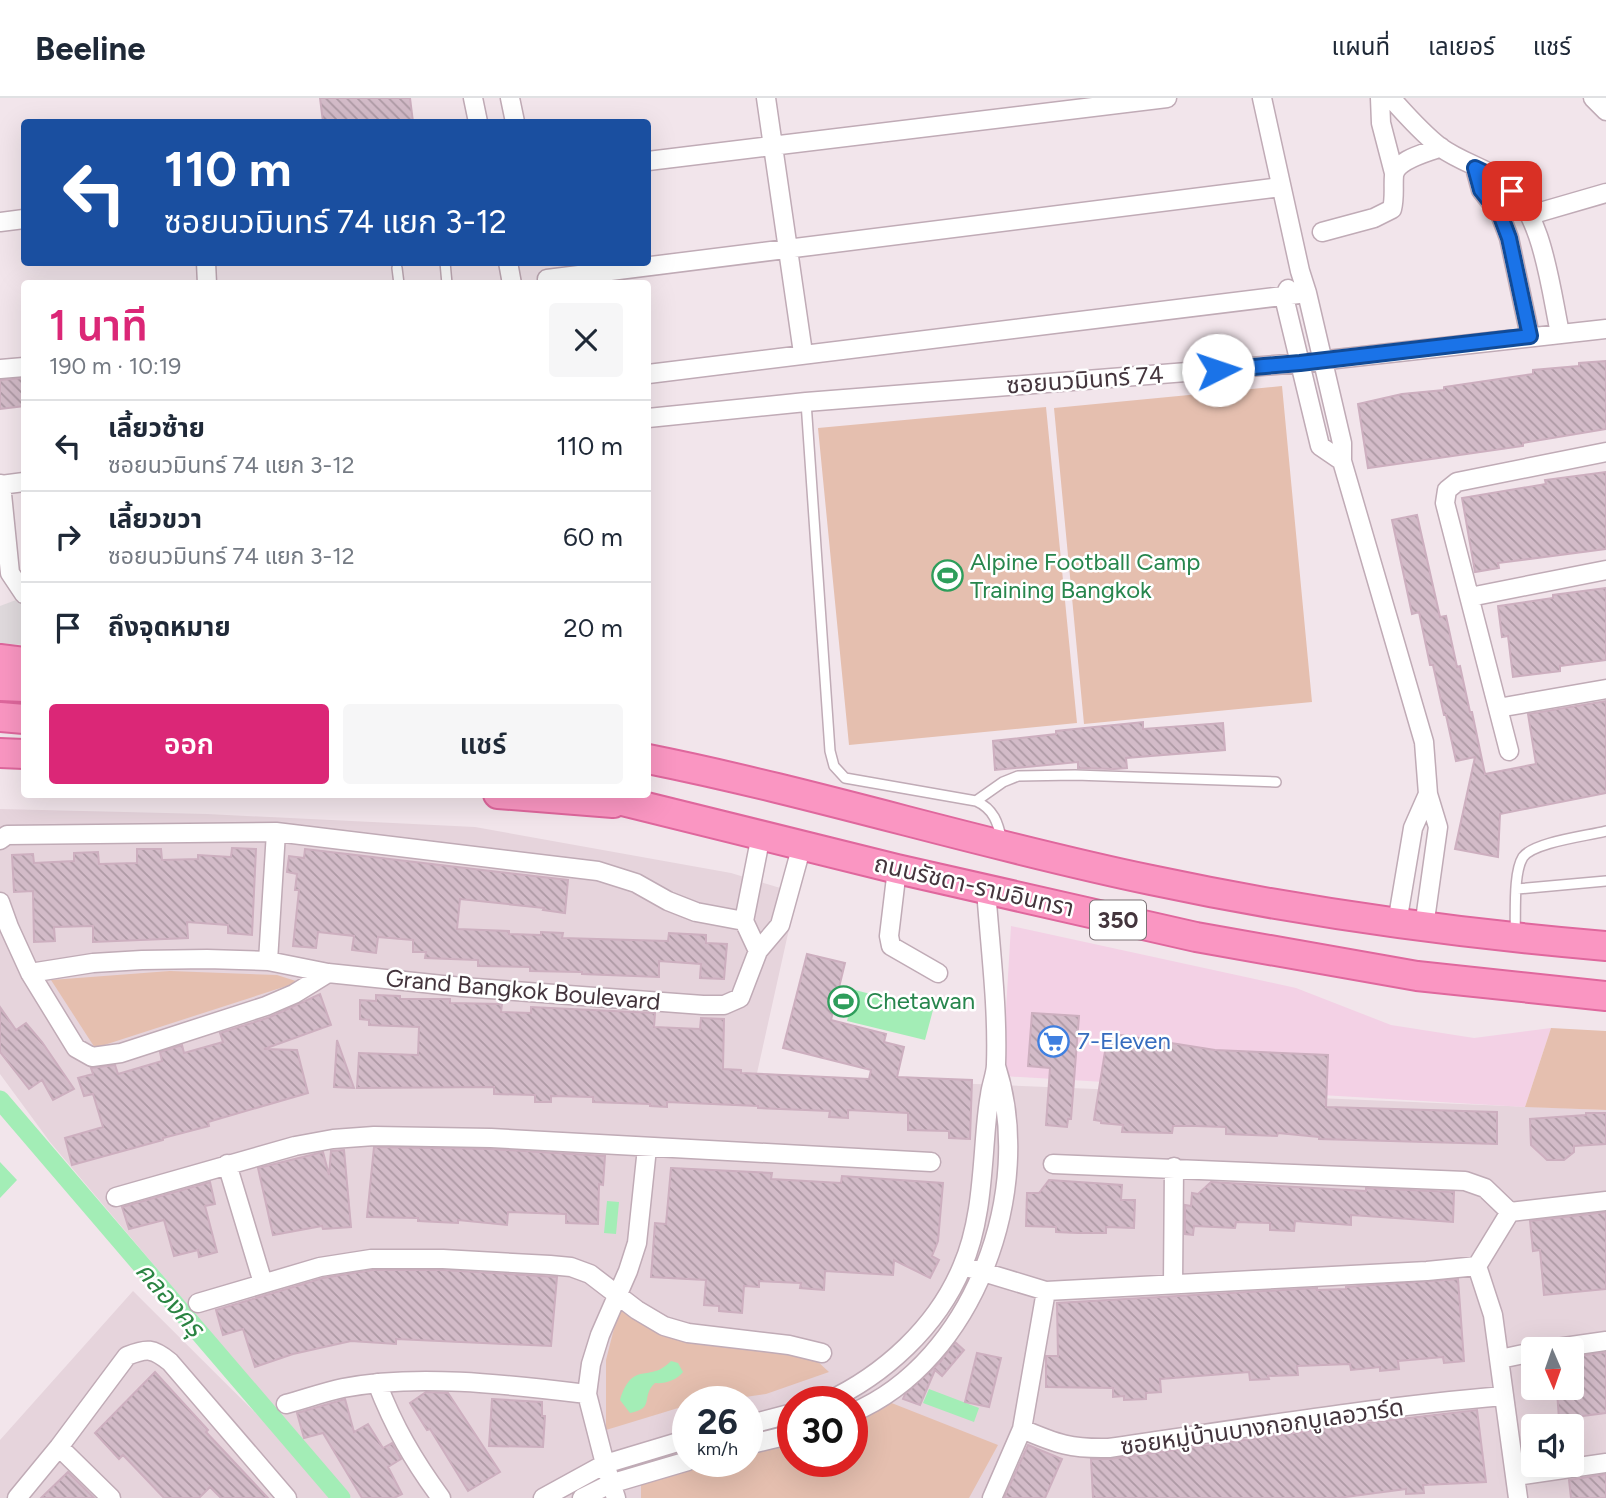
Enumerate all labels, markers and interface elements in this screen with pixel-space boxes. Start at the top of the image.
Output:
text: Beeline [35,29,146,68]
text: แผนที่ [1332,32,1390,61]
text: เลเยอร์ [1428,32,1495,61]
text: แชร์ [1533,32,1571,61]
text: 110 m [164,139,292,198]
icon: left [49,147,140,238]
pin [1482,161,1542,221]
icon: arrive [1493,172,1531,210]
text: ซอยนวมินทร์ 74 แยก 3-12 [164,203,507,241]
text: 1 นาที [49,300,148,351]
button: close [549,303,623,377]
position arrow [1181,333,1255,407]
text: 190 m · 10:19 [49,352,181,380]
street label: ซอยนวมินทร์ 74 [1005,360,1165,399]
text: เลี้ยวซ้าย [108,412,205,444]
icon: left [49,427,87,465]
text: 110 m [556,430,623,462]
text: ซอยนวมินทร์ 74 แยก 3-12 [108,451,355,479]
text: เลี้ยวขวา [108,503,202,535]
icon: right [49,518,87,556]
text: 60 m [563,521,623,553]
text: ซอยนวมินทร์ 74 แยก 3-12 [108,542,355,570]
place label: Alpine Football Camp Training Bangkok [970,547,1200,604]
sports icon: Alpine Football Camp Training Bangkok [930,559,964,593]
icon: arrive [49,609,87,647]
text: ถึงจุดหมาย [108,611,231,643]
text: 20 m [563,612,623,644]
button: ออก [49,704,329,784]
button: แชร์ [343,704,623,784]
street label: ถนนรัชดา-รามอินทรา [871,848,1077,923]
road number: 350 [1090,900,1146,940]
street label: Grand Bangkok Boulevard [384,963,662,1016]
sports icon: Chetawan [826,984,860,1018]
place label: Chetawan [866,986,975,1015]
supermarket icon: 7-Eleven [1037,1024,1071,1058]
place label: 7-Eleven [1077,1026,1171,1055]
water label: คลองครุ [129,1255,213,1345]
north arrow [1521,1337,1584,1400]
map controls [1521,1337,1584,1477]
speed limit sign: 30 [777,1386,868,1477]
street label: ซอยหมู่บ้านบางกอกบูเลอวาร์ด [1118,1392,1406,1462]
text: 26 [697,1401,738,1443]
button: sound [1521,1414,1584,1477]
text: km/h [697,1438,738,1460]

